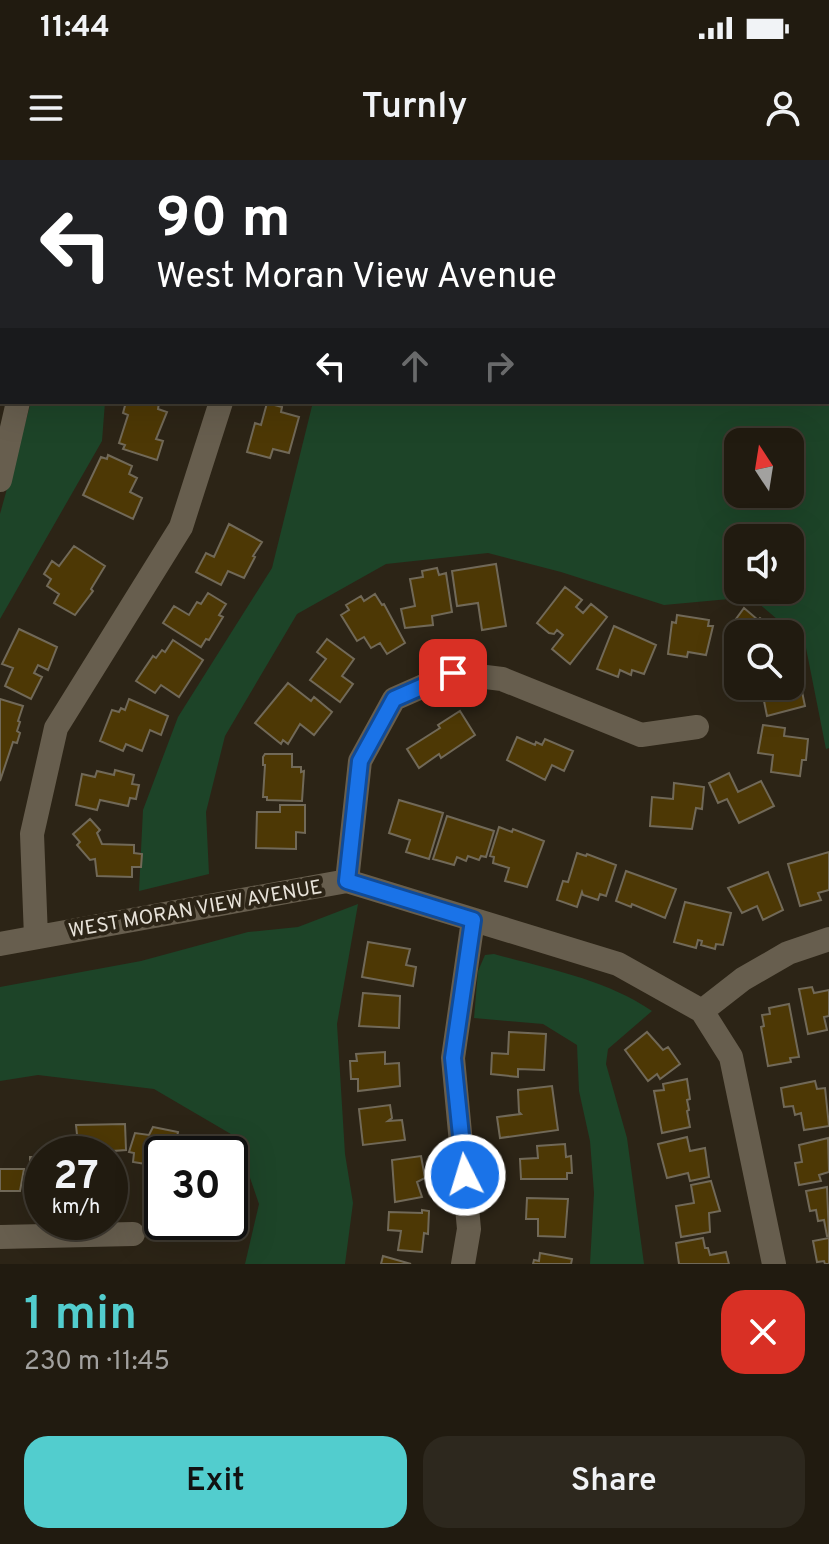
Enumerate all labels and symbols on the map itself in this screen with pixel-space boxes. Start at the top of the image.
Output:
north arrow [724,428,804,508]
pin [419,639,487,707]
street label: WEST MORAN VIEW AVENUE [67,875,324,945]
position arrow [423,1133,507,1217]
speed limit sign: 30 [144,1136,248,1240]

